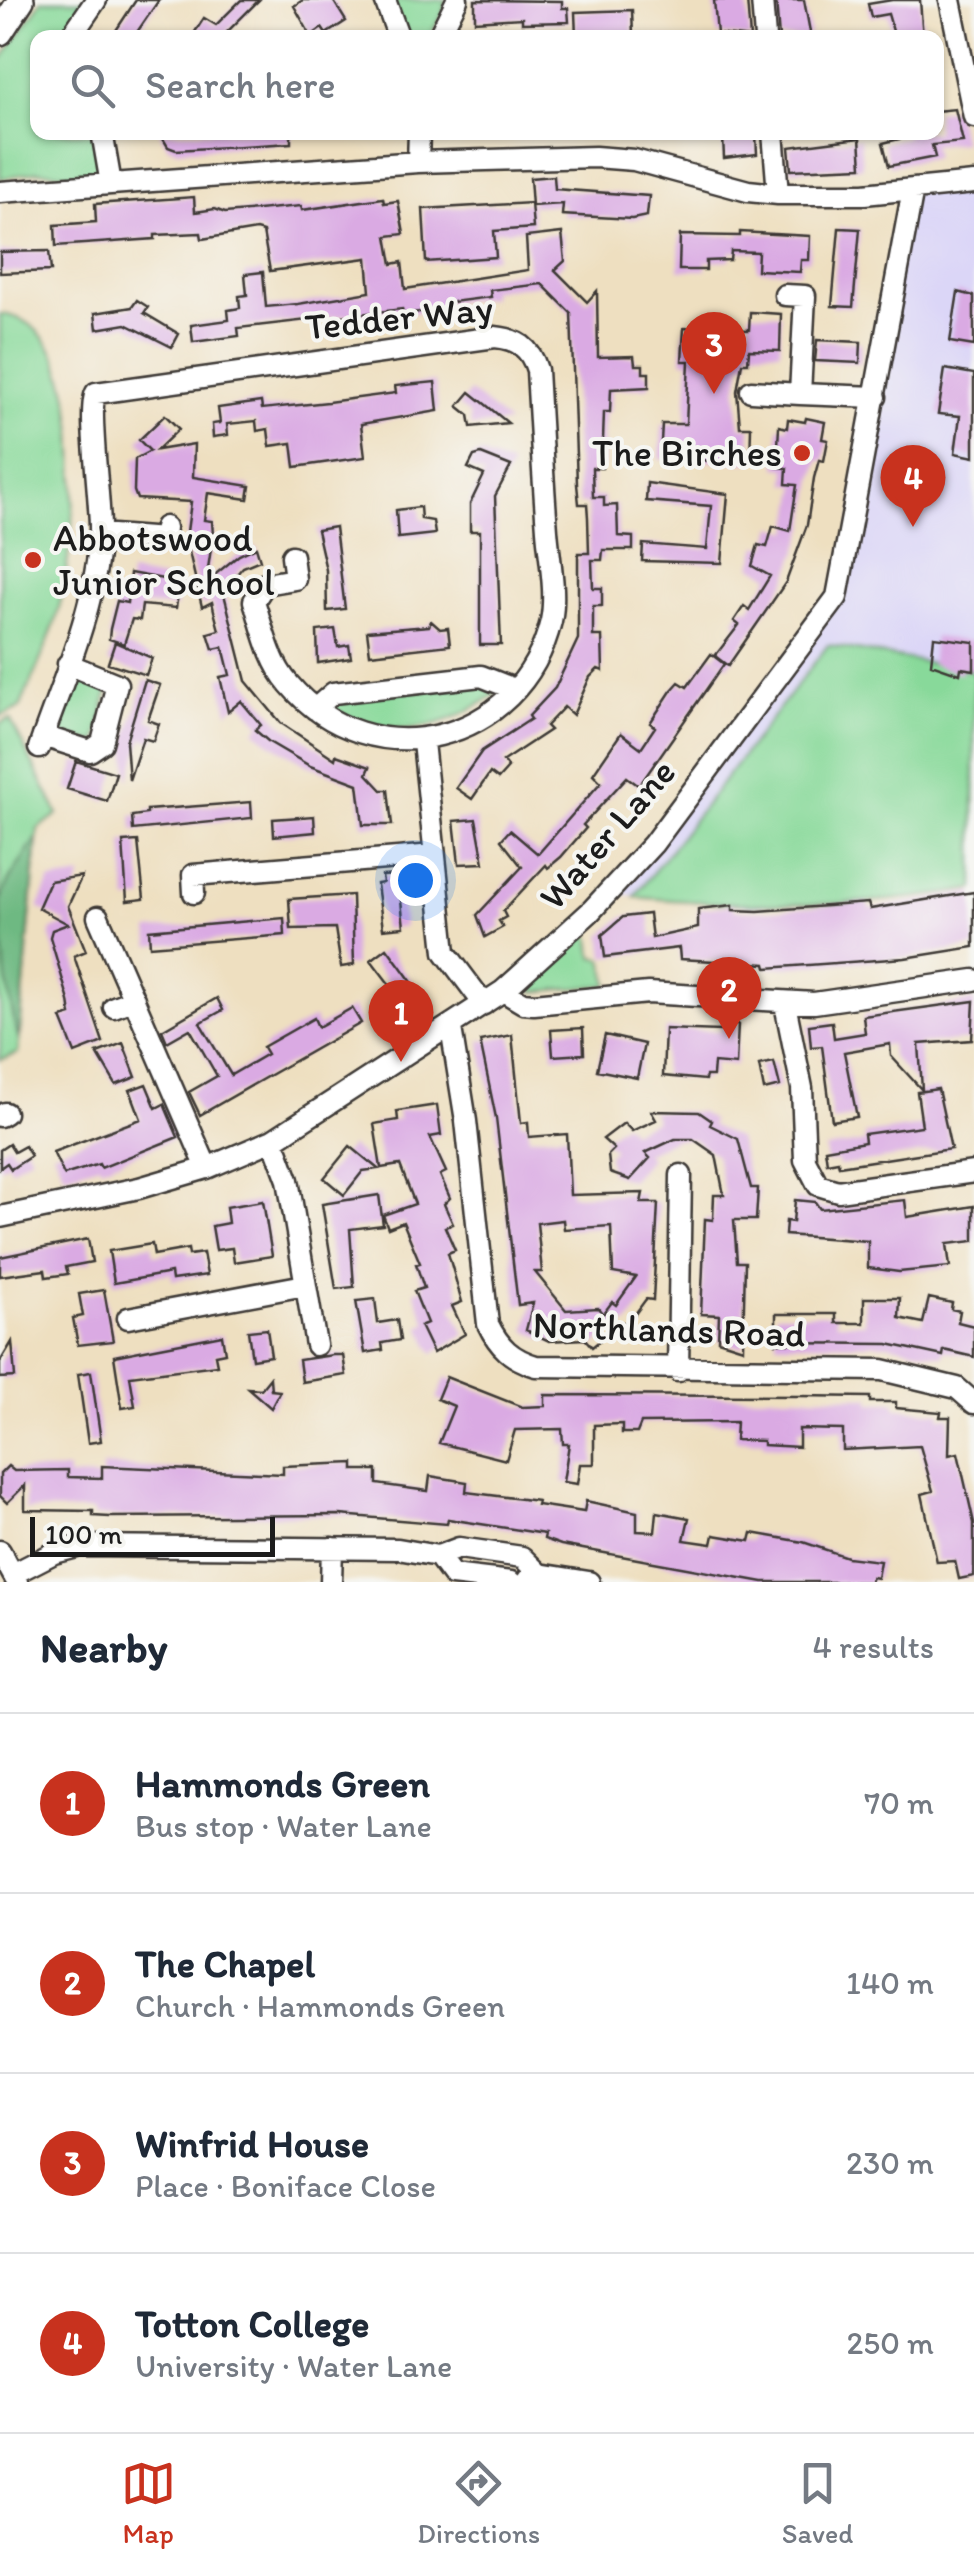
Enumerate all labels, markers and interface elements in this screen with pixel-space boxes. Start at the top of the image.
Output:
search box [30,30,944,140]
icon: search [65,58,120,113]
text: Search here [145,62,336,108]
street label: Tedder Way [303,284,495,350]
pin: 3 [682,312,746,394]
place label: The Birches [592,430,782,476]
marker: The Birches [791,442,813,464]
pin: 4 [880,444,946,527]
place label: Abbotswood Junior School [53,515,275,605]
marker: Abbotswood Junior School [22,549,44,571]
street label: Water Lane [529,749,685,919]
your location [390,855,441,906]
pin: 2 [696,956,762,1039]
pin: 1 [368,980,434,1062]
street label: Northlands Road [532,1301,806,1357]
scale bar [30,1512,275,1556]
text: 100 m [45,1517,122,1551]
text: Nearby [40,1622,167,1673]
text: 4 results [813,1628,934,1666]
text: Hammonds Green [135,1761,430,1807]
text: 1 [65,1784,80,1822]
text: 70 m [864,1784,934,1822]
text: Bus stop · Water Lane [135,1807,432,1845]
text: The Chapel [135,1941,315,1987]
text: 2 [64,1964,81,2002]
text: 140 m [846,1964,934,2002]
text: Church · Hammonds Green [135,1987,505,2025]
text: Winfrid House [135,2121,369,2167]
text: 3 [64,2144,81,2182]
text: 230 m [846,2144,934,2182]
text: Place · Boniface Close [135,2167,436,2205]
text: Totton College [135,2301,369,2347]
text: 4 [63,2324,82,2362]
text: 250 m [847,2324,934,2362]
text: University · Water Lane [135,2347,452,2385]
tab: Map [121,2456,176,2550]
tab: Directions [417,2456,540,2550]
tab: Saved [782,2456,853,2550]

